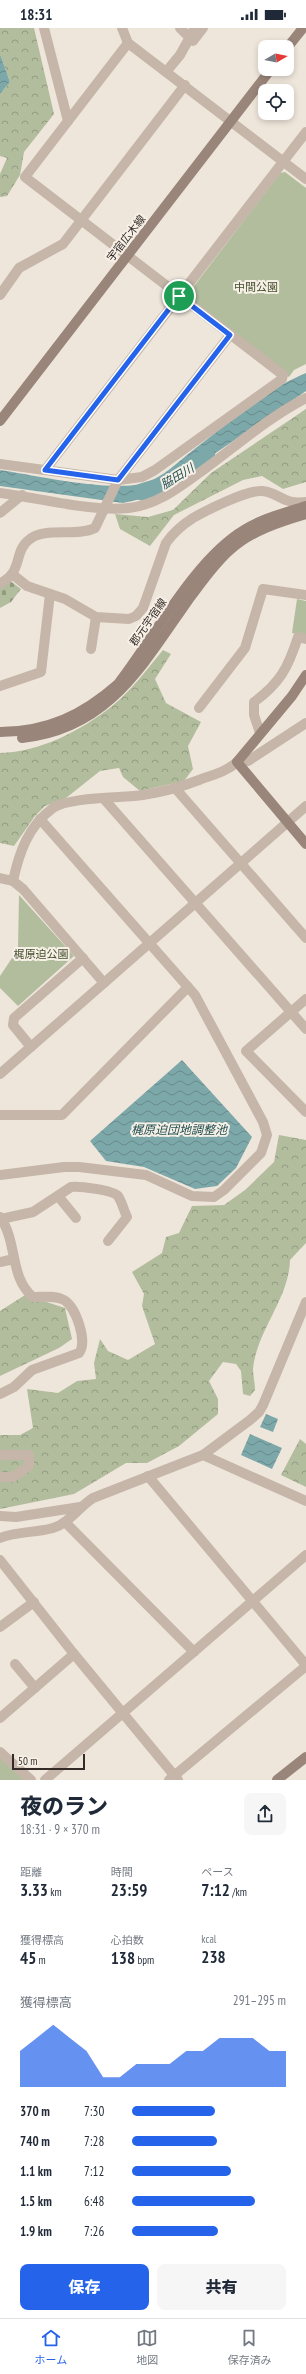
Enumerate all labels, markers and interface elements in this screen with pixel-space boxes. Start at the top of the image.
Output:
text: 18:31 [20,5,52,24]
north arrow [258,40,294,76]
map controls [258,40,294,120]
button: locate [258,84,294,120]
street label: 宇宿広木線 [104,212,148,264]
pin [162,279,196,313]
park label: 中間公園 [234,280,278,294]
icon: arrive [168,285,190,307]
water label: 脇田川 [158,459,198,492]
street label: 郡元宇宿線 [126,595,170,649]
park label: 梶原迫公園 [14,947,69,961]
water label: 梶原迫団地調整池 [131,1122,228,1137]
scale bar [12,1752,85,1771]
text: 50 m [18,1754,37,1768]
text: 夜のラン [20,1792,108,1820]
button: share [244,1793,286,1835]
text: 18:31 · 9 × 370 m [20,1821,100,1838]
text: 距離 [20,1865,42,1879]
text: 時間 [111,1865,133,1879]
text: ペース [201,1865,234,1879]
text: 3.33 [20,1879,48,1901]
text: 23:59 [111,1879,147,1901]
text: 7:12 [201,1879,230,1901]
text: km [48,1885,62,1899]
text: /km [230,1885,247,1899]
text: kcal [201,1932,216,1946]
text: 獲得標高 [20,1933,64,1947]
text: 心拍数 [111,1933,144,1947]
text: 238 [201,1946,226,1968]
text: 45 [20,1947,36,1969]
text: 138 [111,1947,135,1969]
text: m [36,1953,46,1967]
text: bpm [135,1953,154,1967]
text: 291–295 m [233,1992,286,2009]
text: 獲得標高 [20,1994,72,2011]
text: 370 m [20,2103,50,2120]
text: 7:30 [84,2103,104,2120]
text: 740 m [20,2133,50,2150]
text: 7:28 [84,2133,104,2150]
text: 1.1 km [20,2163,52,2180]
text: 7:12 [84,2163,104,2180]
text: 1.5 km [20,2193,52,2210]
text: 6:48 [84,2193,104,2210]
text: 1.9 km [20,2223,52,2240]
text: 7:26 [84,2223,104,2240]
button: 保存 [20,2264,149,2310]
button: 共有 [157,2264,286,2310]
tab: ホーム [35,2327,67,2367]
tab: 地図 [136,2327,158,2367]
tab: 保存済み [227,2327,271,2367]

